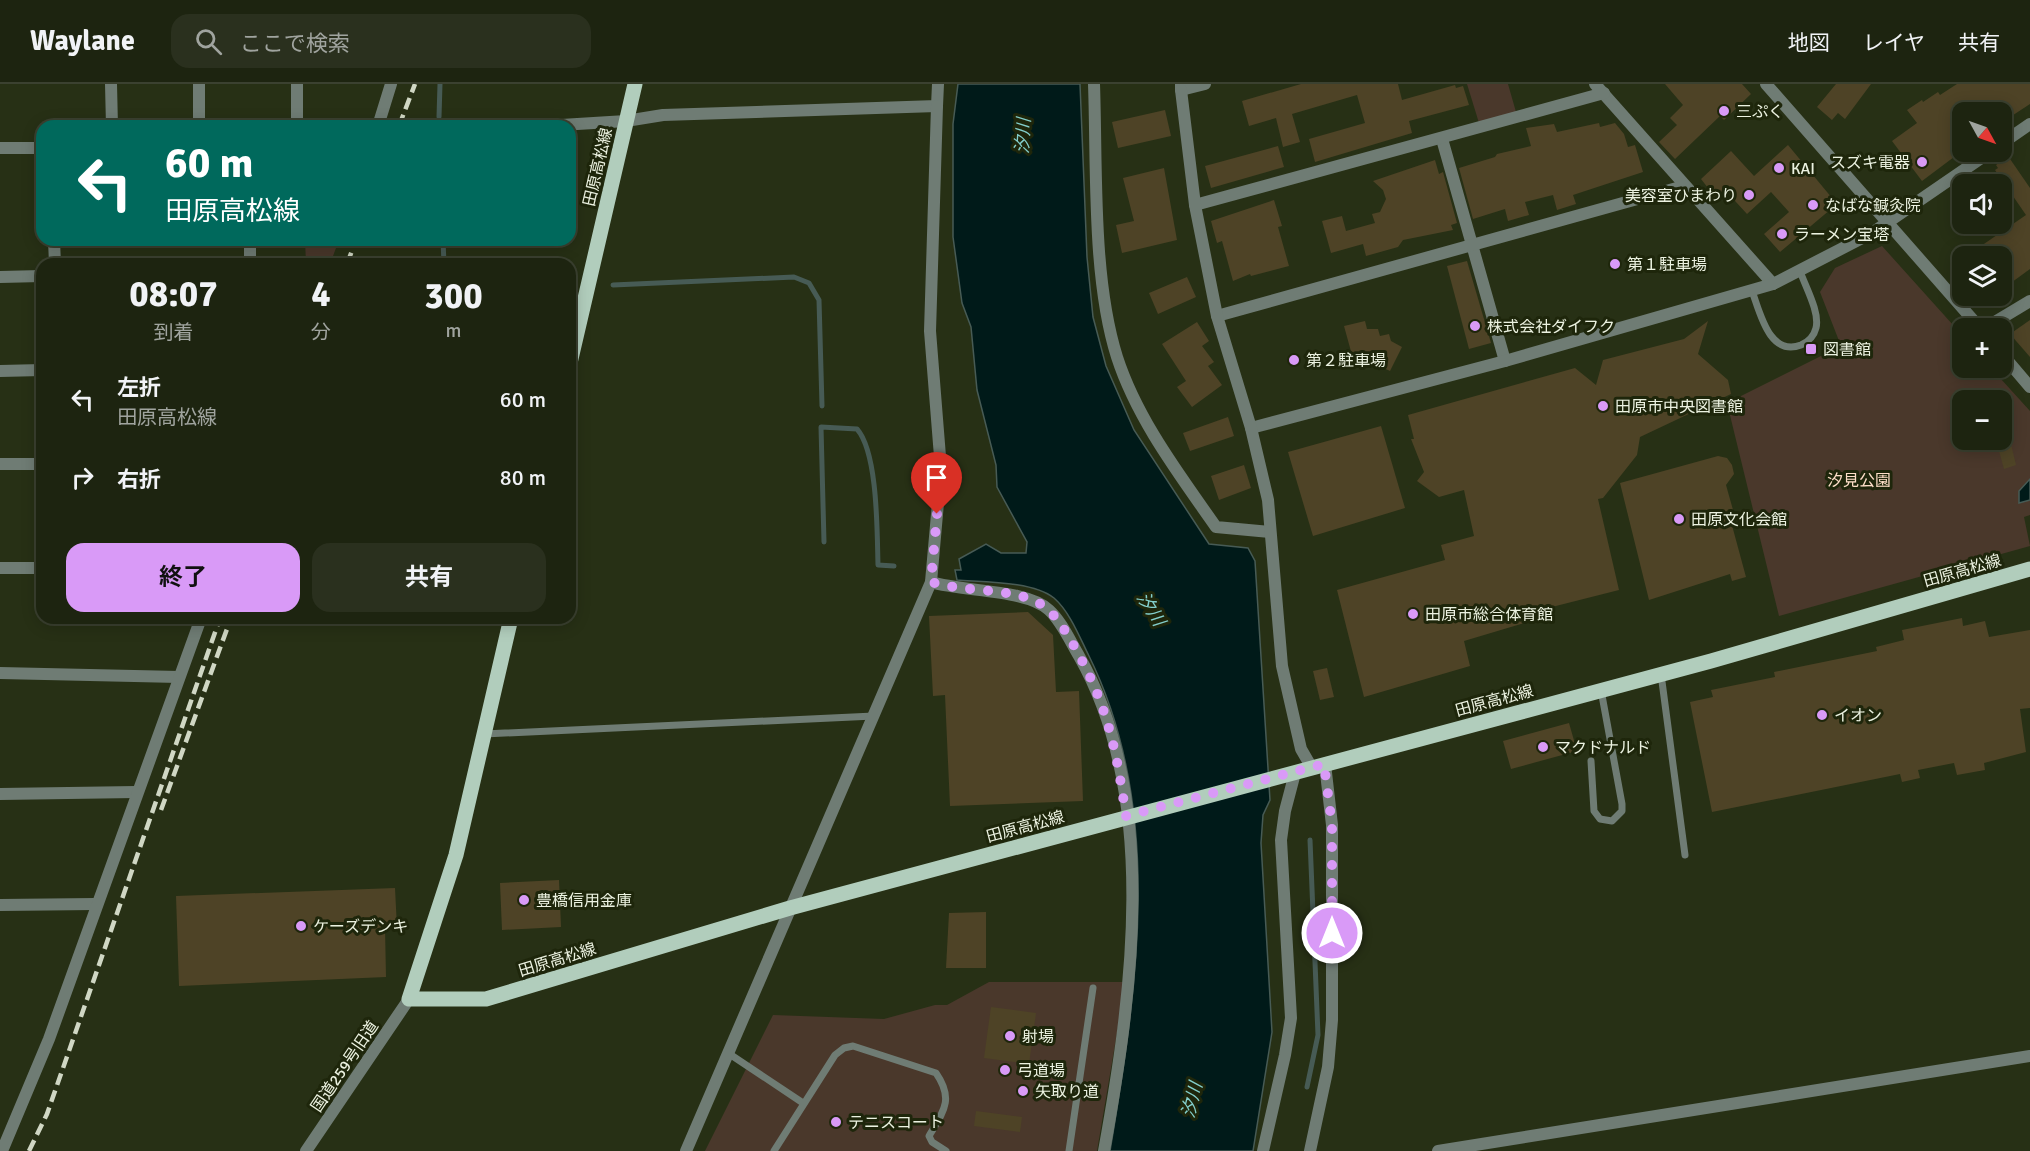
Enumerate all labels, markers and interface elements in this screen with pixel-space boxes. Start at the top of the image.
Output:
search box [171,14,591,68]
text: Waylane [30,24,135,58]
icon: search [192,25,225,58]
text: ここで検索 [240,30,350,57]
text: 地図 [1788,30,1830,56]
text: レイヤ [1863,30,1925,56]
text: 共有 [1958,30,2000,56]
place label: 三ぷく [1736,102,1784,122]
north arrow [1952,102,2012,162]
map controls [1952,102,2012,450]
marker: 三ぷく [1717,104,1731,118]
water label: 汐川 [1011,115,1035,155]
street label: 田原高松線 [579,126,617,208]
text: 60 m [165,138,254,189]
icon: left [66,144,144,222]
place label: スズキ電器 [1830,153,1910,173]
marker: スズキ電器 [1915,155,1929,169]
place label: KAI [1791,159,1815,179]
marker: KAI [1772,161,1786,175]
button: sound [1952,174,2012,234]
place label: 美容室ひまわり [1625,186,1737,206]
marker: 美容室ひまわり [1742,188,1756,202]
text: 田原高松線 [165,195,300,228]
place label: なばな鍼灸院 [1825,196,1921,216]
marker: なばな鍼灸院 [1806,198,1820,212]
place label: ラーメン宝塔 [1794,225,1889,245]
marker: ラーメン宝塔 [1775,227,1789,241]
button: layers [1952,246,2012,306]
place label: 第１駐車場 [1627,255,1707,275]
marker: 第１駐車場 [1608,257,1622,271]
text: 08:07 [129,272,218,317]
text: 4 [311,272,331,317]
text: 300 [424,274,483,319]
place label: 株式会社ダイフク [1487,317,1615,337]
text: m [446,318,461,343]
button: + [1952,318,2012,378]
marker: 株式会社ダイフク [1468,319,1482,333]
text: 到着 [154,320,194,345]
text: 分 [311,320,331,345]
place label: 図書館 [1823,340,1871,360]
marker: 図書館 [1804,342,1818,356]
place label: 第２駐車場 [1306,351,1386,371]
marker: 第２駐車場 [1287,353,1301,367]
text: 左折 [117,374,161,401]
icon: left [66,383,99,416]
text: 60 m [500,386,546,413]
button: − [1952,390,2012,450]
place label: 田原市中央図書館 [1615,397,1743,417]
marker: 田原市中央図書館 [1596,399,1610,413]
text: 田原高松線 [117,405,217,430]
pin [911,452,962,514]
icon: right [66,461,99,494]
icon: arrive [920,461,953,494]
text: 80 m [500,464,546,491]
text: 右折 [117,466,161,493]
park label: 汐見公園 [1827,471,1891,491]
place label: 田原文化会館 [1691,510,1787,530]
marker: 田原文化会館 [1672,512,1686,526]
button: 終了 [66,543,300,612]
button: 共有 [312,543,546,612]
street label: 田原高松線 [1921,550,2003,592]
water label: 汐川 [1132,588,1171,632]
place label: 田原市総合体育館 [1425,605,1553,625]
marker: 田原市総合体育館 [1406,607,1420,621]
street label: 田原高松線 [1453,681,1535,721]
place label: イオン [1834,706,1882,726]
marker: イオン [1815,708,1829,722]
place label: マクドナルド [1555,738,1651,758]
marker: マクドナルド [1536,740,1550,754]
street label: 田原高松線 [984,807,1066,847]
place label: 豊橋信用金庫 [536,891,632,911]
marker: 豊橋信用金庫 [517,893,531,907]
position arrow [1300,901,1364,965]
place label: ケーズデンキ [313,917,408,937]
marker: ケーズデンキ [294,919,308,933]
street label: 田原高松線 [516,939,598,981]
street label: 国道259号旧道 [307,1017,383,1116]
place label: 射場 [1022,1027,1054,1047]
marker: 射場 [1003,1029,1017,1043]
place label: 弓道場 [1017,1061,1065,1081]
marker: 弓道場 [998,1063,1012,1077]
water label: 汐川 [1177,1078,1208,1120]
place label: 矢取り道 [1035,1082,1099,1102]
marker: 矢取り道 [1016,1084,1030,1098]
place label: テニスコート [848,1113,944,1133]
marker: テニスコート [829,1115,843,1129]

